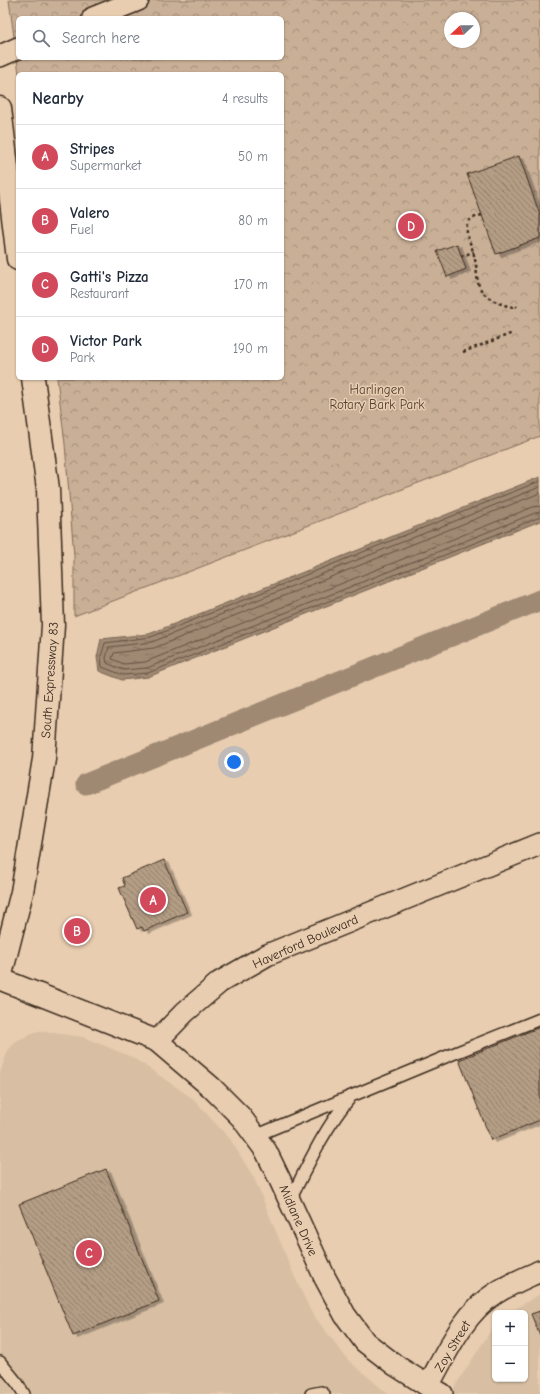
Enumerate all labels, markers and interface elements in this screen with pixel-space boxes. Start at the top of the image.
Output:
north arrow [444,12,480,48]
search box [16,16,284,60]
icon: search [30,27,52,49]
text: Search here [62,29,140,47]
text: Nearby [32,89,83,108]
text: 4 results [222,91,268,106]
text: Stripes [70,140,114,158]
text: A [41,149,49,164]
text: 50 m [238,149,268,164]
text: Supermarket [70,158,141,173]
text: Valero [70,204,110,222]
pin: D [398,211,424,241]
text: B [41,213,49,228]
text: 80 m [238,213,268,228]
text: Fuel [70,222,94,237]
text: Gatti's Pizza [70,268,149,286]
text: C [41,277,49,292]
text: 170 m [234,277,268,292]
text: Restaurant [70,286,129,301]
text: Victor Park [70,332,142,350]
text: D [41,341,49,356]
text: 190 m [233,341,268,356]
text: Park [70,350,95,365]
park label: Harlingen Rotary Bark Park [329,382,425,412]
street label: South Expressway 83 [38,621,61,739]
your location [224,752,244,772]
pin: A [140,885,166,915]
street label: Haverford Boulevard [250,911,360,971]
pin: B [64,916,90,946]
street label: Midlane Drive [276,1182,321,1259]
pin: C [76,1238,102,1268]
map controls [492,1310,528,1382]
button: + [492,1310,528,1346]
street label: Zoy Street [431,1317,474,1375]
button: − [492,1346,528,1382]

